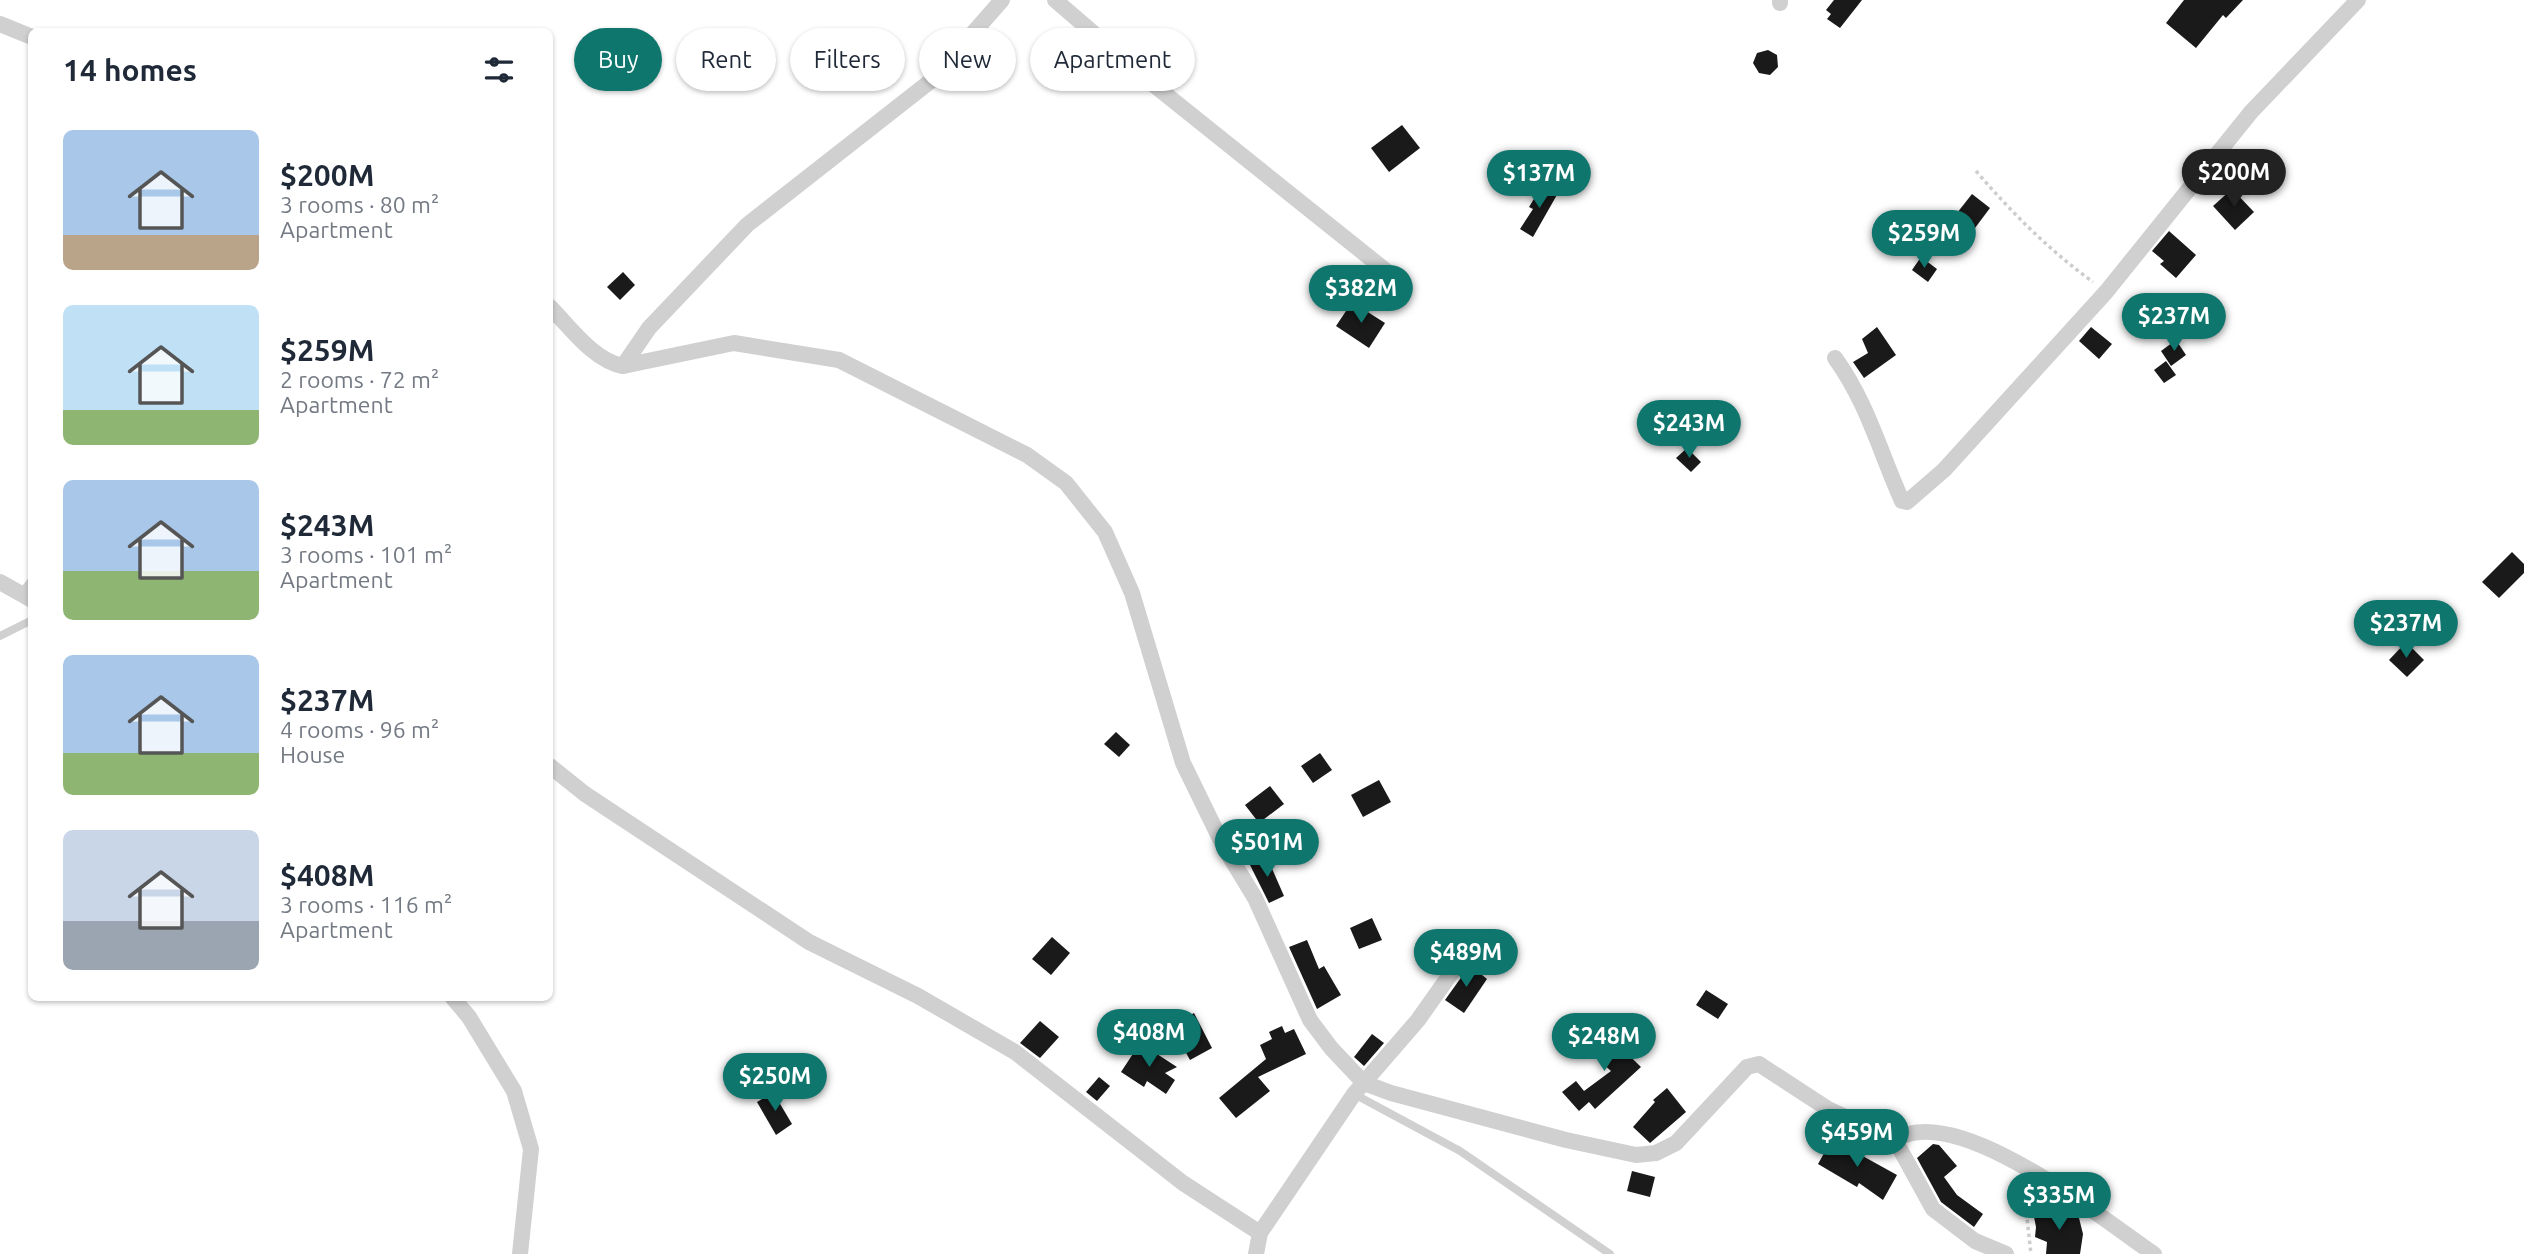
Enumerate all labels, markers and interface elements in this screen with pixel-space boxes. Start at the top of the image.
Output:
chip: Buy [574,28,662,91]
chip: Rent [676,28,776,91]
chip: Filters [790,28,905,91]
chip: New [919,28,1016,91]
chip: Apartment [1030,28,1195,91]
icon: filters [480,51,518,89]
text: 14 homes [63,53,197,87]
pin: $137M [1490,150,1588,210]
pin: $200M [2185,150,2283,209]
icon: home [119,158,203,242]
text: $200M [280,158,374,192]
text: $200M [2198,159,2270,184]
text: $137M [1503,160,1575,185]
text: 3 rooms · 80 m² [280,192,439,217]
pin: $259M [1875,210,1973,270]
text: Apartment [280,217,393,242]
text: $259M [1888,220,1960,245]
pin: $382M [1312,266,1410,325]
text: $382M [1325,275,1397,300]
pin: $237M [2125,294,2223,353]
text: $237M [2138,303,2210,328]
icon: home [119,333,203,417]
text: $259M [280,333,374,367]
text: 2 rooms · 72 m² [280,367,439,392]
text: Apartment [280,392,393,417]
pin: $243M [1640,400,1738,460]
text: $243M [1653,410,1725,435]
icon: home [119,508,203,592]
text: $243M [280,508,374,542]
text: 3 rooms · 101 m² [280,542,452,567]
text: Apartment [280,567,393,592]
pin: $237M [2357,600,2455,660]
text: $237M [2370,610,2442,635]
icon: home [119,683,203,767]
text: $237M [280,683,374,717]
text: 4 rooms · 96 m² [280,717,439,742]
text: House [280,742,345,767]
pin: $501M [1218,820,1316,879]
text: $501M [1231,829,1303,854]
icon: home [119,858,203,942]
text: $408M [280,858,374,892]
text: 3 rooms · 116 m² [280,892,452,917]
text: Apartment [280,917,393,942]
pin: $489M [1417,930,1515,989]
text: $489M [1430,939,1502,964]
pin: $408M [1100,1010,1198,1069]
pin: $248M [1555,1014,1653,1073]
text: $408M [1113,1019,1185,1044]
text: $248M [1568,1023,1640,1048]
pin: $250M [726,1054,824,1113]
text: $250M [739,1063,811,1088]
pin: $459M [1808,1110,1906,1169]
text: $459M [1821,1119,1893,1144]
pin: $335M [2010,1172,2108,1232]
text: $335M [2023,1182,2095,1207]

